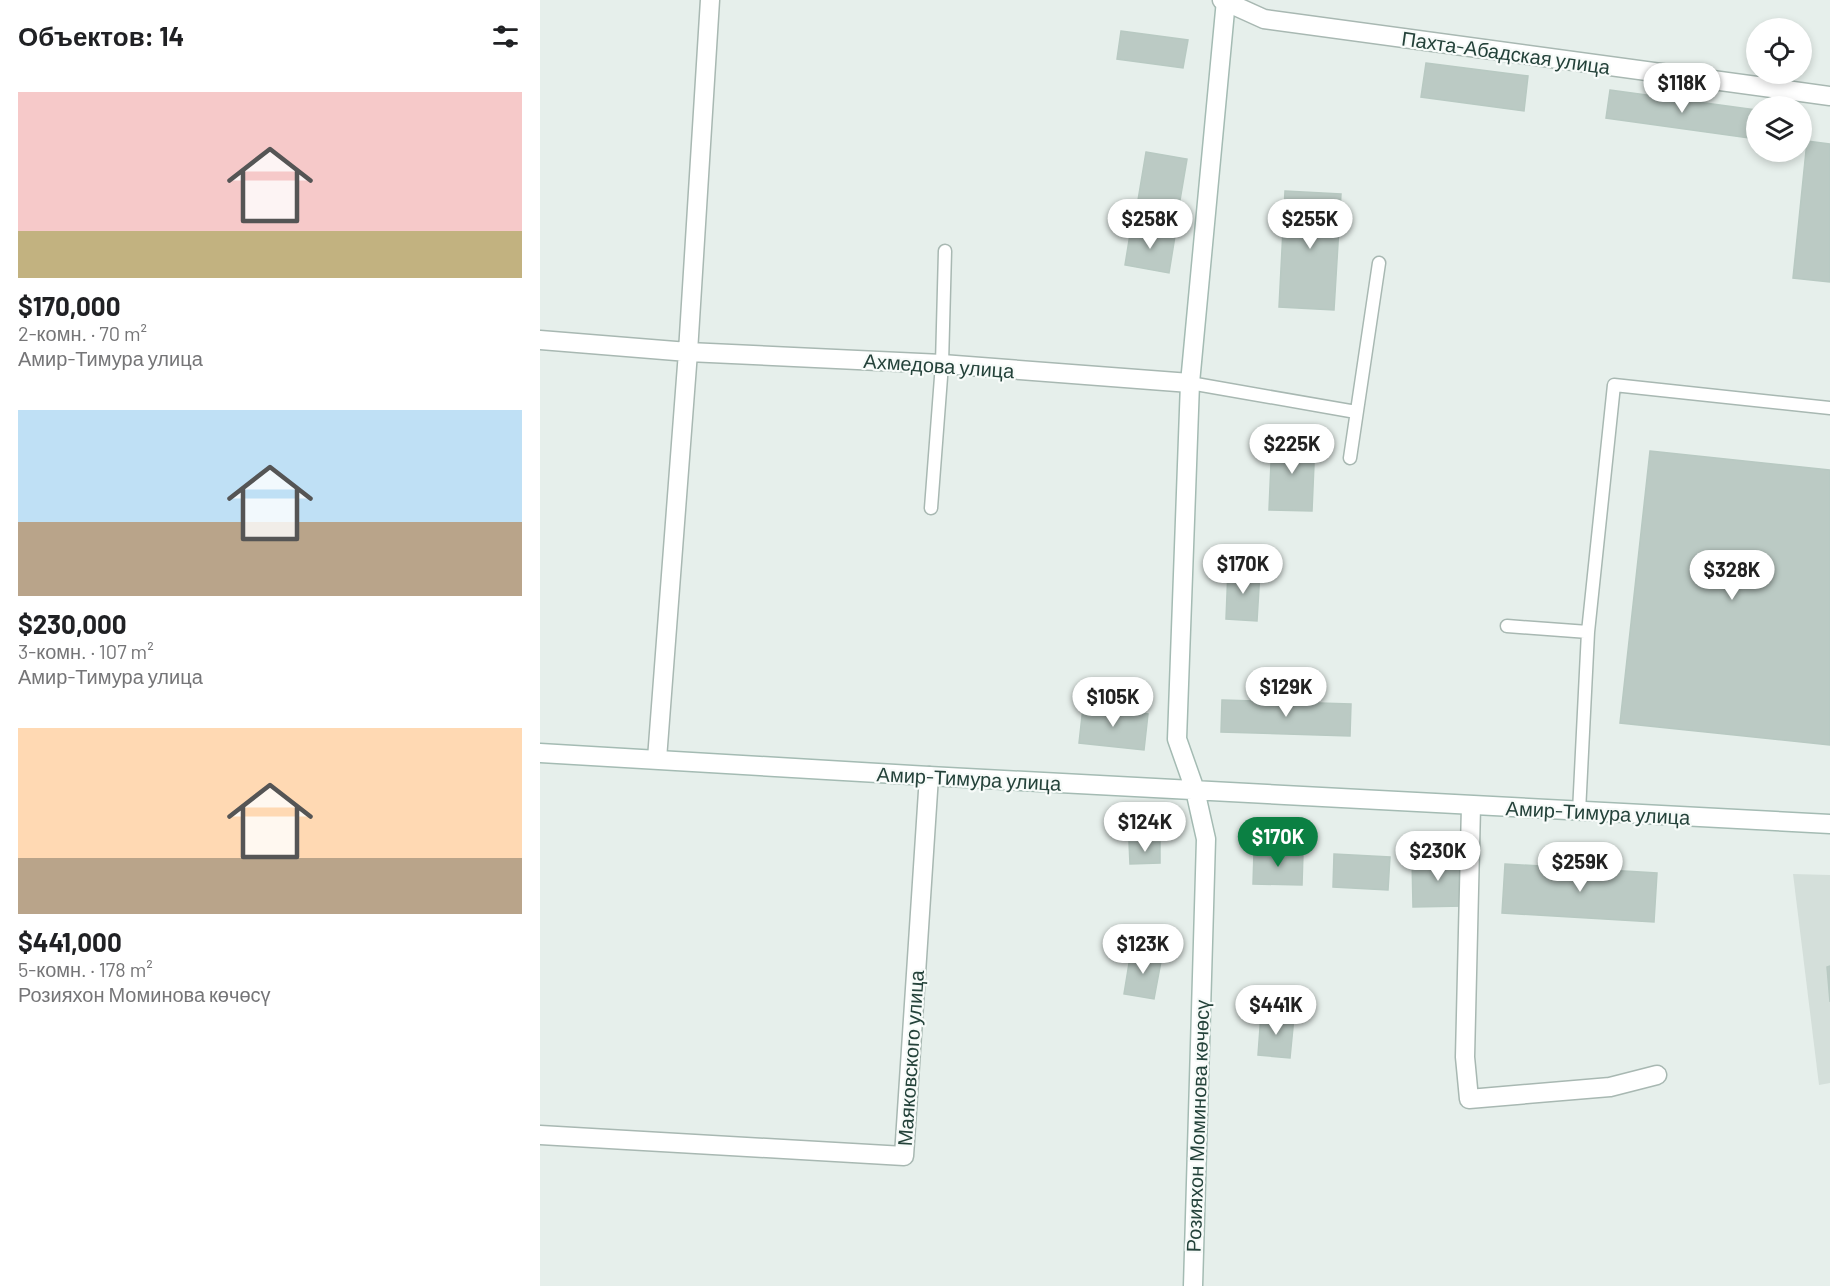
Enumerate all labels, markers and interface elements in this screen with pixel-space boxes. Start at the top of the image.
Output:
map controls [1746,18,1812,162]
button: locate [1746,18,1812,84]
text: Объектов: 14 [18,20,184,51]
icon: filters [489,20,522,53]
street label: Пахта-Абадская улица [1400,25,1613,79]
pin: $118K [1640,63,1724,114]
text: $118K [1657,70,1707,94]
button: layers [1746,96,1812,162]
icon: home [216,131,324,239]
pin: $258K [1108,199,1192,250]
pin: $255K [1268,199,1352,250]
text: $258K [1122,206,1178,230]
text: $255K [1282,206,1338,230]
text: $170,000 [18,290,120,321]
text: 2-комн. · 70 m² [18,321,147,345]
text: Амир-Тимура улица [18,346,203,370]
street label: Ахмедова улица [863,348,1016,382]
pin: $225K [1250,424,1334,475]
text: $225K [1263,431,1321,455]
icon: home [216,449,324,557]
pin: $170K [1201,544,1285,595]
pin: $328K [1690,550,1774,601]
text: $170K [1217,551,1269,575]
text: $328K [1704,557,1760,581]
text: $230,000 [18,608,127,639]
text: 3-комн. · 107 m² [18,639,154,663]
text: Амир-Тимура улица [18,664,203,688]
pin: $129K [1244,667,1328,718]
text: $129K [1260,674,1312,698]
pin: $105K [1071,677,1155,728]
text: $105K [1086,684,1140,708]
street label: Амир-Тимура улица [876,761,1063,795]
icon: home [216,767,324,875]
street label: Амир-Тимура улица [1505,795,1692,829]
pin: $124K [1103,802,1187,853]
text: $124K [1118,809,1172,833]
pin: $170K [1236,817,1320,868]
text: $170K [1252,824,1304,848]
pin: $230K [1396,831,1480,882]
text: $230K [1409,838,1467,862]
pin: $259K [1538,842,1622,893]
text: $259K [1552,849,1608,873]
pin: $123K [1101,924,1185,975]
text: $441,000 [18,926,122,957]
text: $123K [1117,931,1169,955]
text: 5-комн. · 178 m² [18,957,153,981]
street label: Маяковского улица [892,968,928,1147]
text: Розияхон Моминова көчөсү [18,982,271,1006]
pin: $441K [1234,985,1318,1036]
text: $441K [1249,992,1303,1016]
street label: Розияхон Моминова көчөсү [1181,999,1213,1253]

